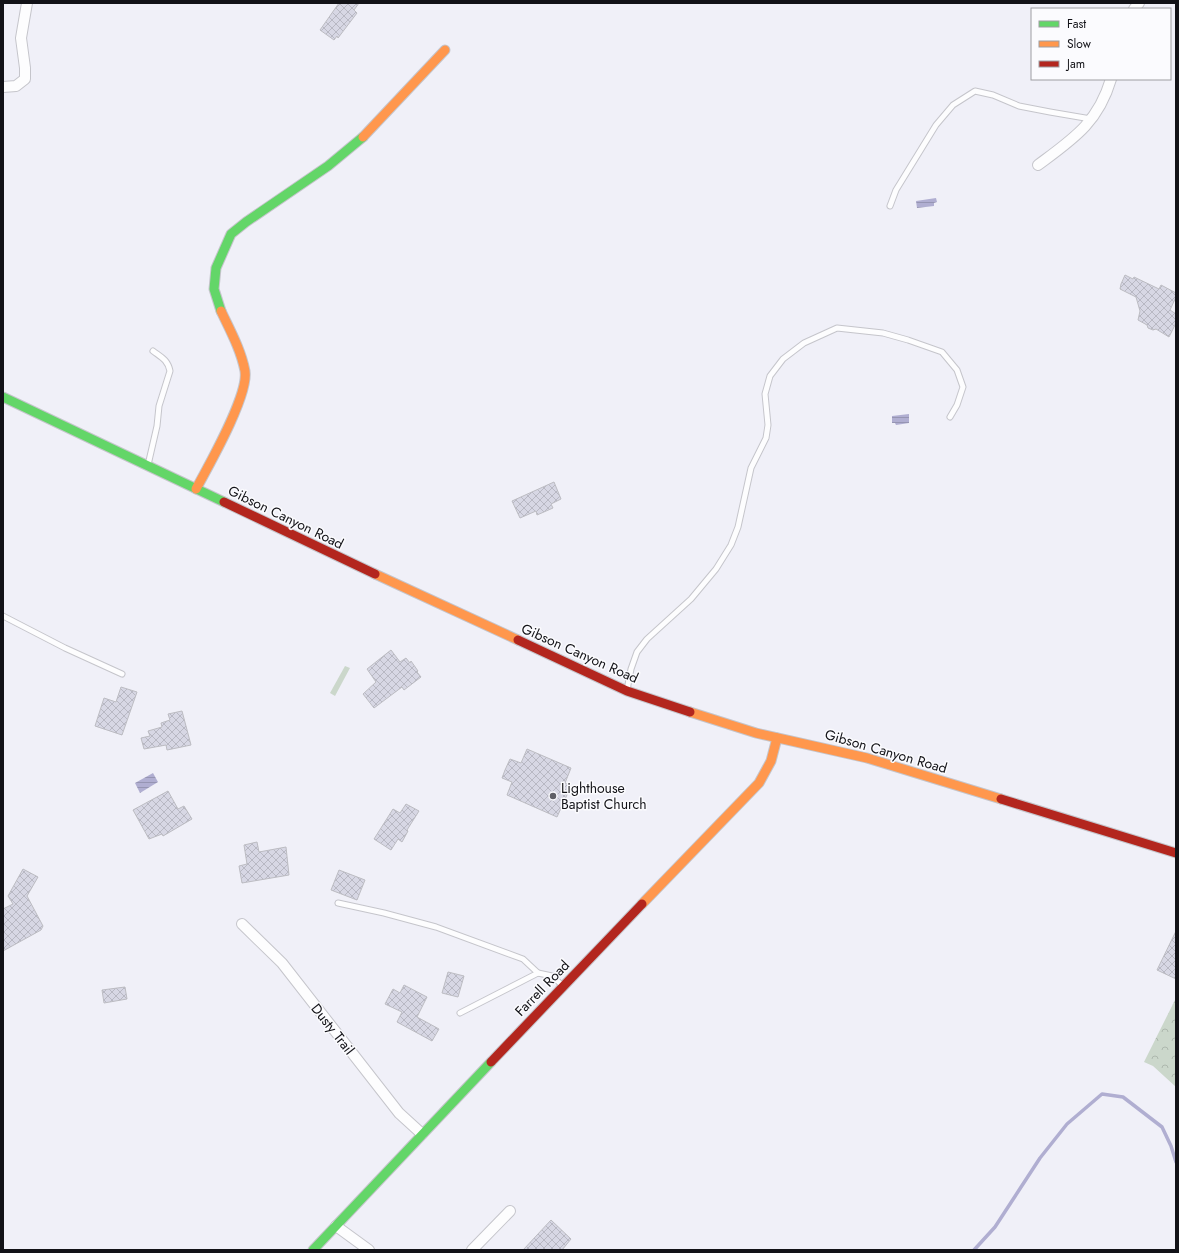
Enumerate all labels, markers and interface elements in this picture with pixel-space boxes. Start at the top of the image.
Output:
legend [1031,8,1171,80]
text: Fast [1067,15,1086,33]
text: Slow [1067,35,1092,53]
text: Jam [1065,55,1085,73]
street label: Gibson Canyon Road [225,480,347,554]
street label: Gibson Canyon Road [518,618,642,688]
street label: Gibson Canyon Road [823,724,949,778]
place label: Lighthouse Baptist Church [561,778,647,814]
marker: Lighthouse Baptist Church [548,791,558,801]
street label: Farrell Road [510,956,574,1020]
street label: Dusty Trail [307,999,359,1059]

